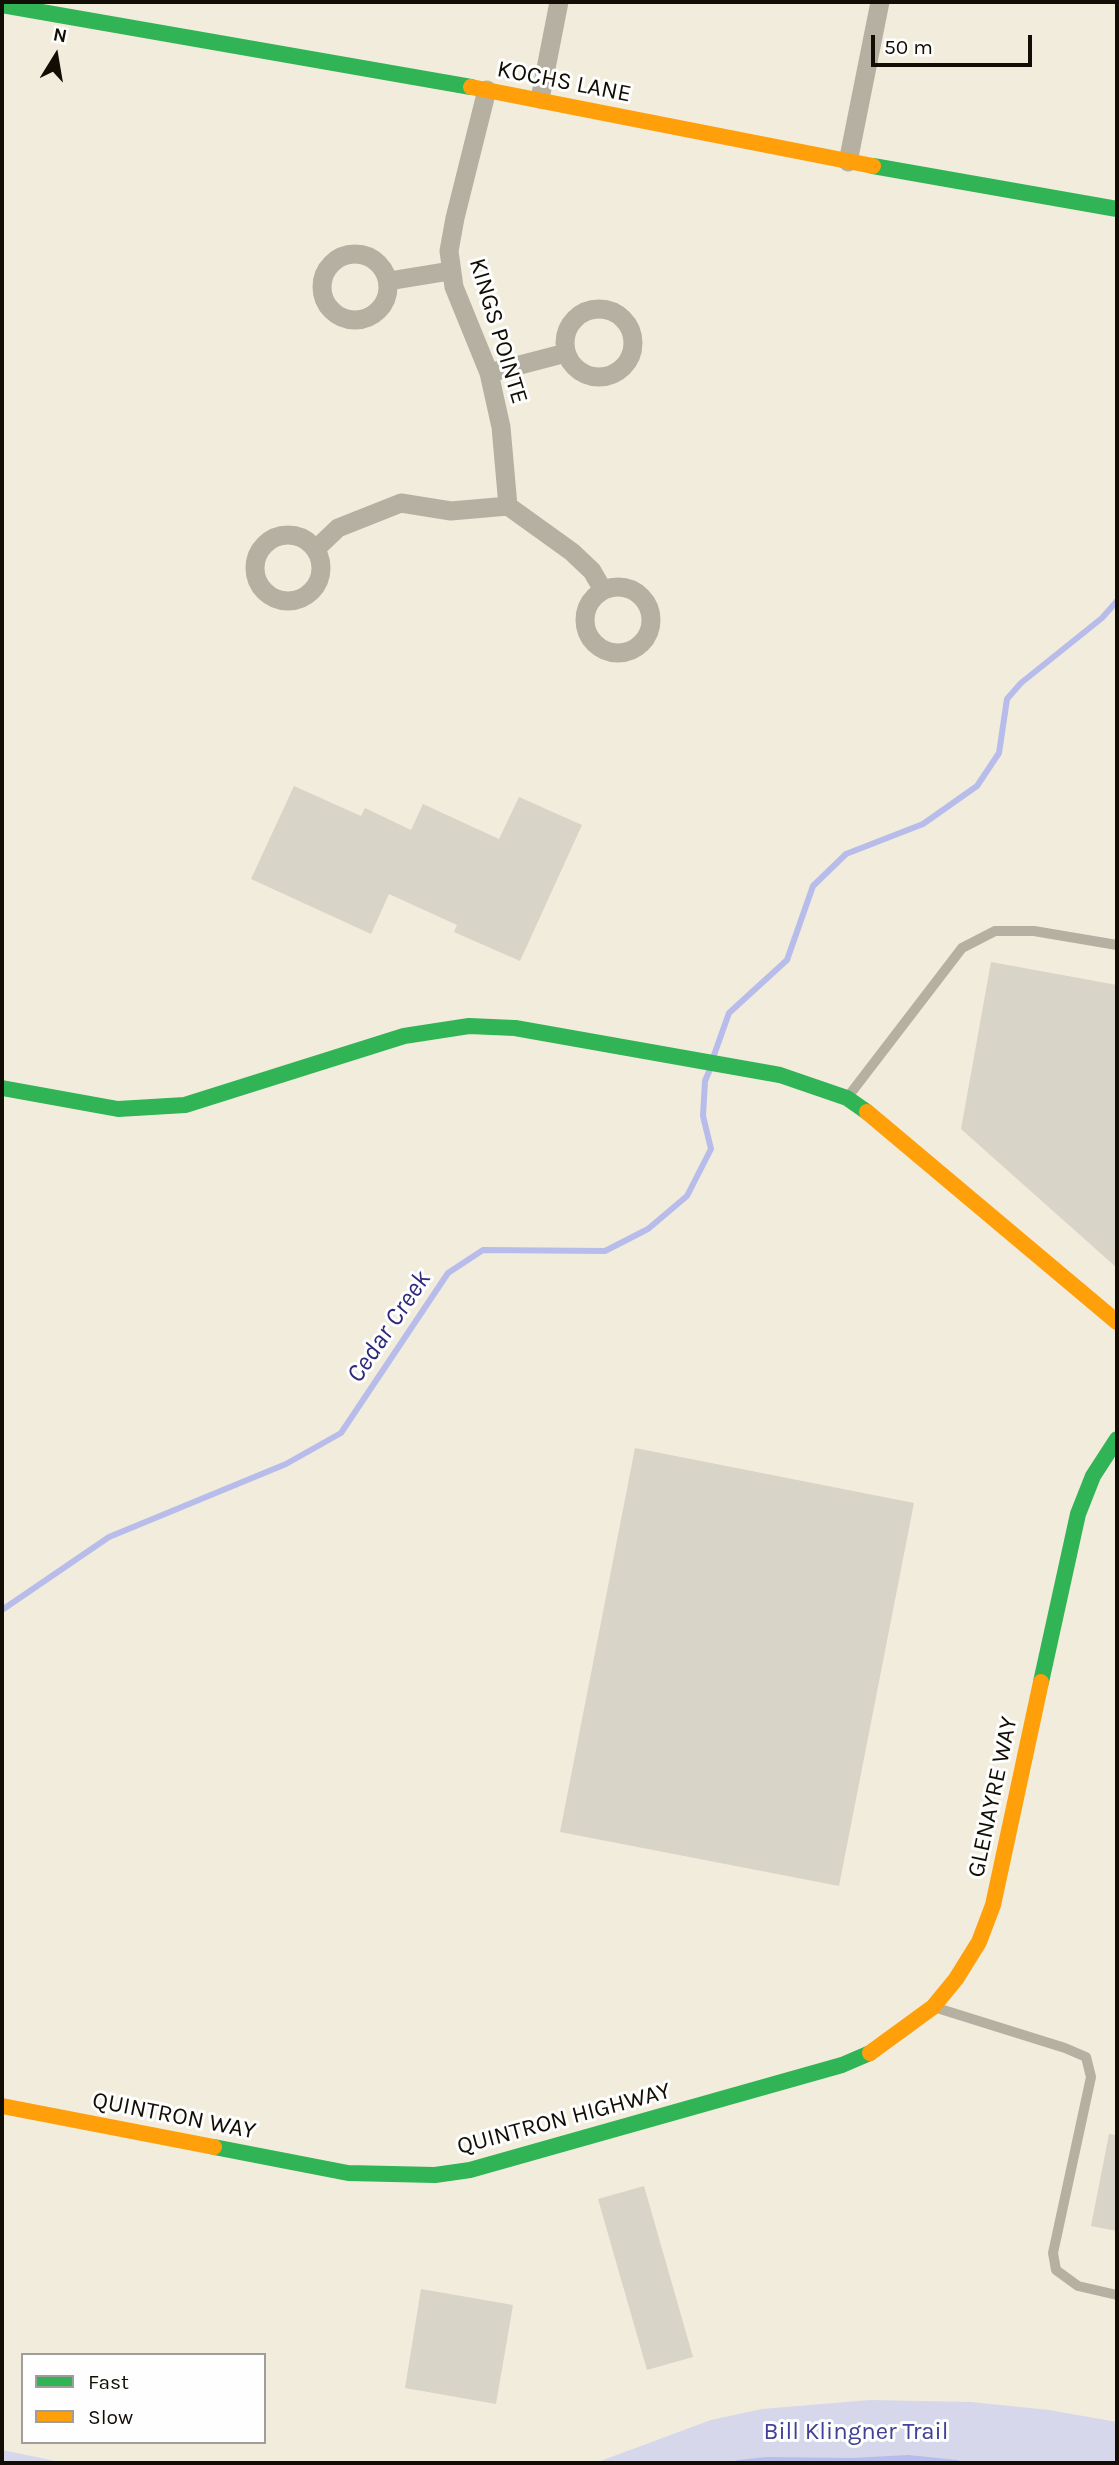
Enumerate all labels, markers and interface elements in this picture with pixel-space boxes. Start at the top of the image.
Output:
north arrow [21,21,91,91]
scale bar [874,21,1035,65]
text: N [51,23,69,47]
text: 50 m [884,35,933,59]
street label: KOCHS LANE [495,55,633,109]
street label: KINGS POINTE [462,255,534,407]
water label: Cedar Creek [340,1265,438,1389]
street label: GLENAYRE WAY [962,1714,1024,1880]
street label: QUINTRON HIGHWAY [454,2077,674,2161]
street label: QUINTRON WAY [90,2086,258,2146]
legend [21,2353,266,2444]
text: Fast [88,2370,129,2394]
text: Slow [88,2405,133,2429]
park label: Bill Klingner Trail [764,2418,948,2446]

